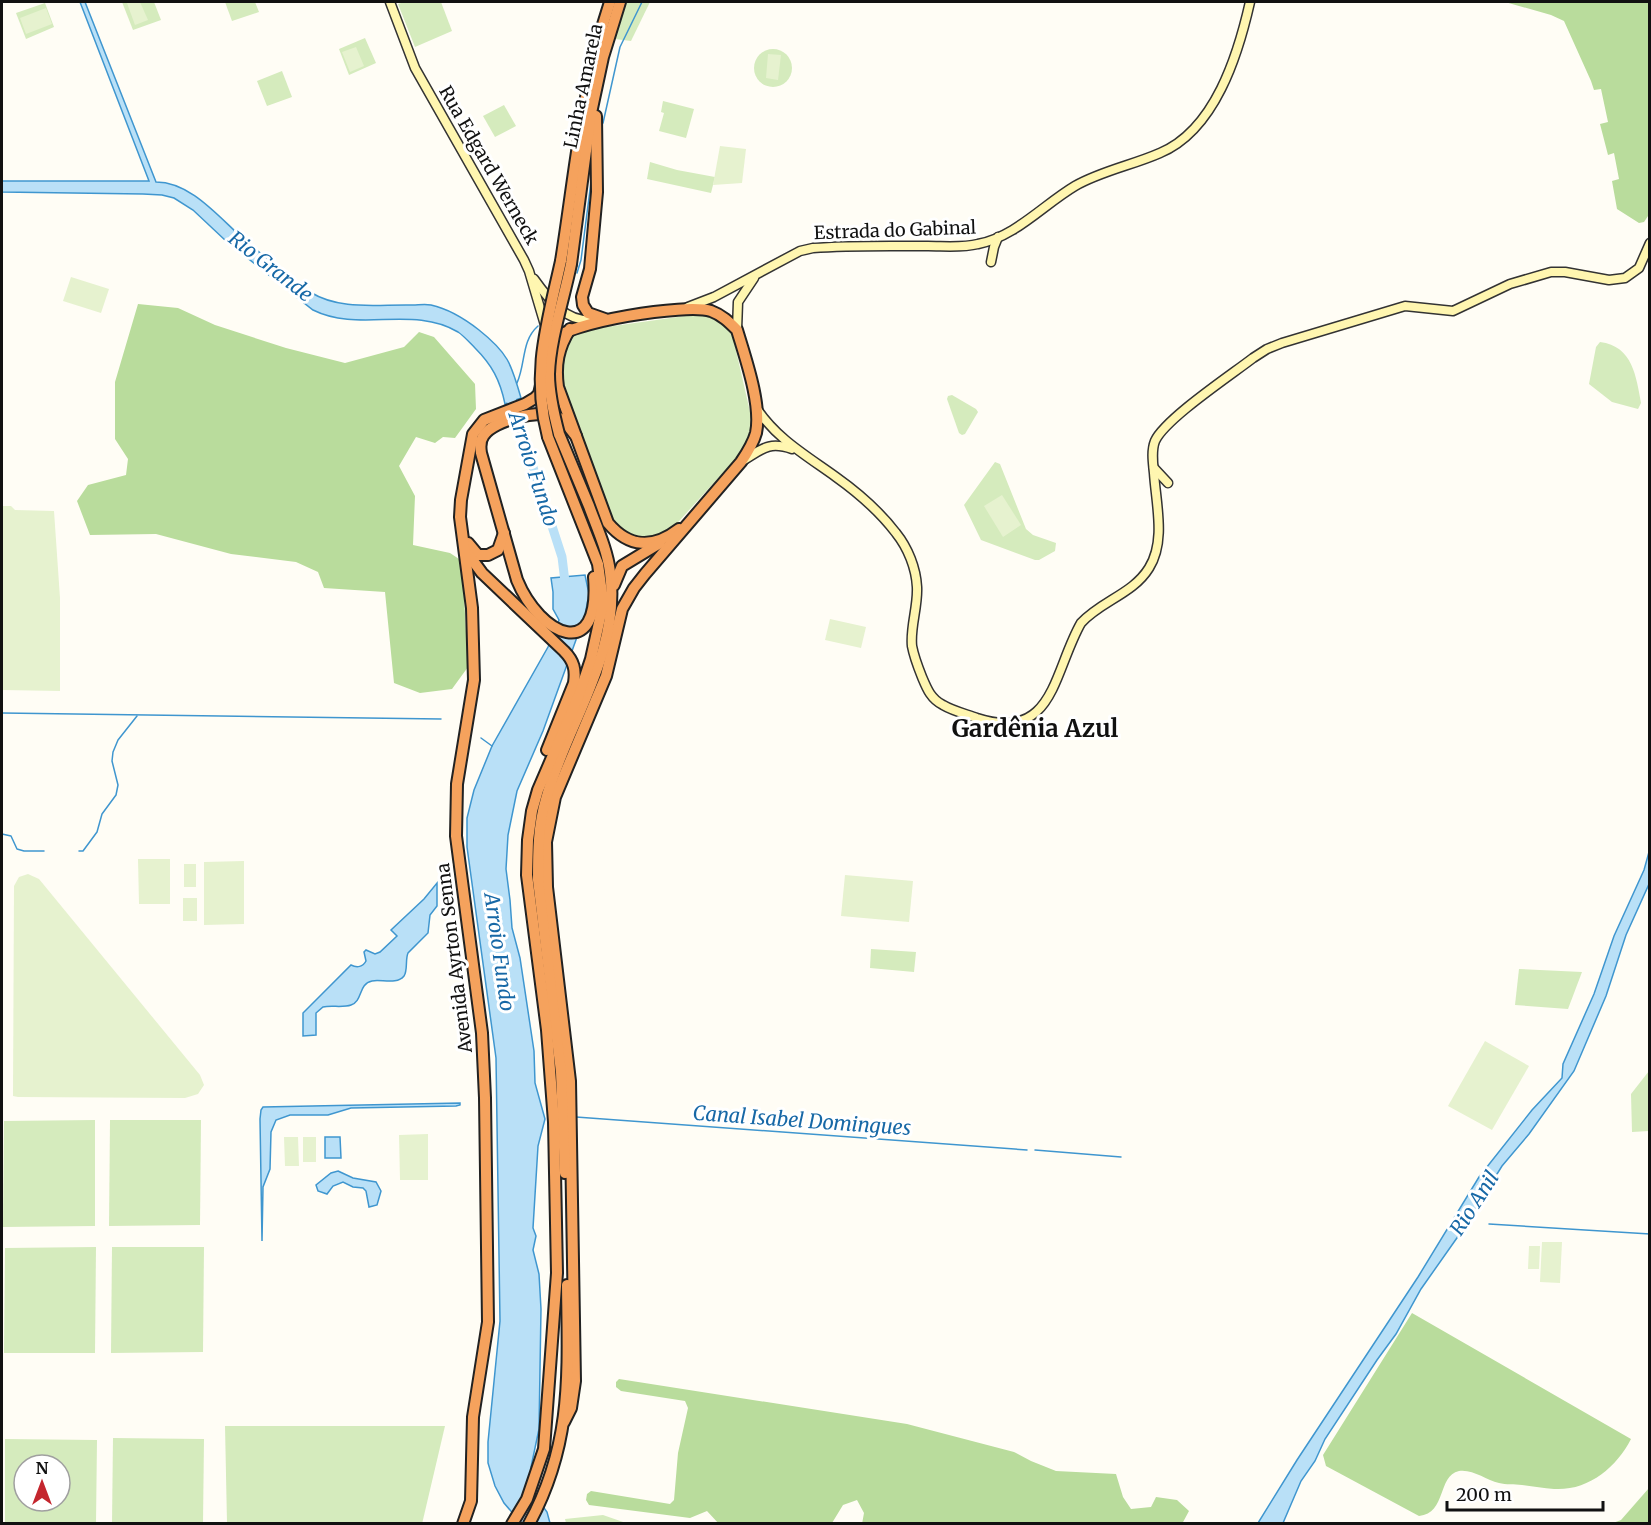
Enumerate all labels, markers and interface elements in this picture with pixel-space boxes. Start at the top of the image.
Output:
street label: Linha Amarela [559,21,608,151]
street label: Rua Edgard Werneck [434,81,544,249]
street label: Estrada do Gabinal [813,216,977,244]
water label: Rio Grande [224,225,318,307]
water label: Arroio Fundo [503,407,564,529]
district label: Gardênia Azul [952,713,1119,744]
street label: Avenida Ayrton Senna [431,862,477,1055]
water label: Arroio Fundo [479,889,521,1013]
water label: Canal Isabel Domingues [692,1100,912,1140]
water label: Rio Anil [1444,1166,1504,1240]
north arrow [12,1453,72,1513]
text: N [36,1458,49,1478]
scale bar [1447,1474,1603,1512]
text: 200 m [1456,1483,1512,1506]

